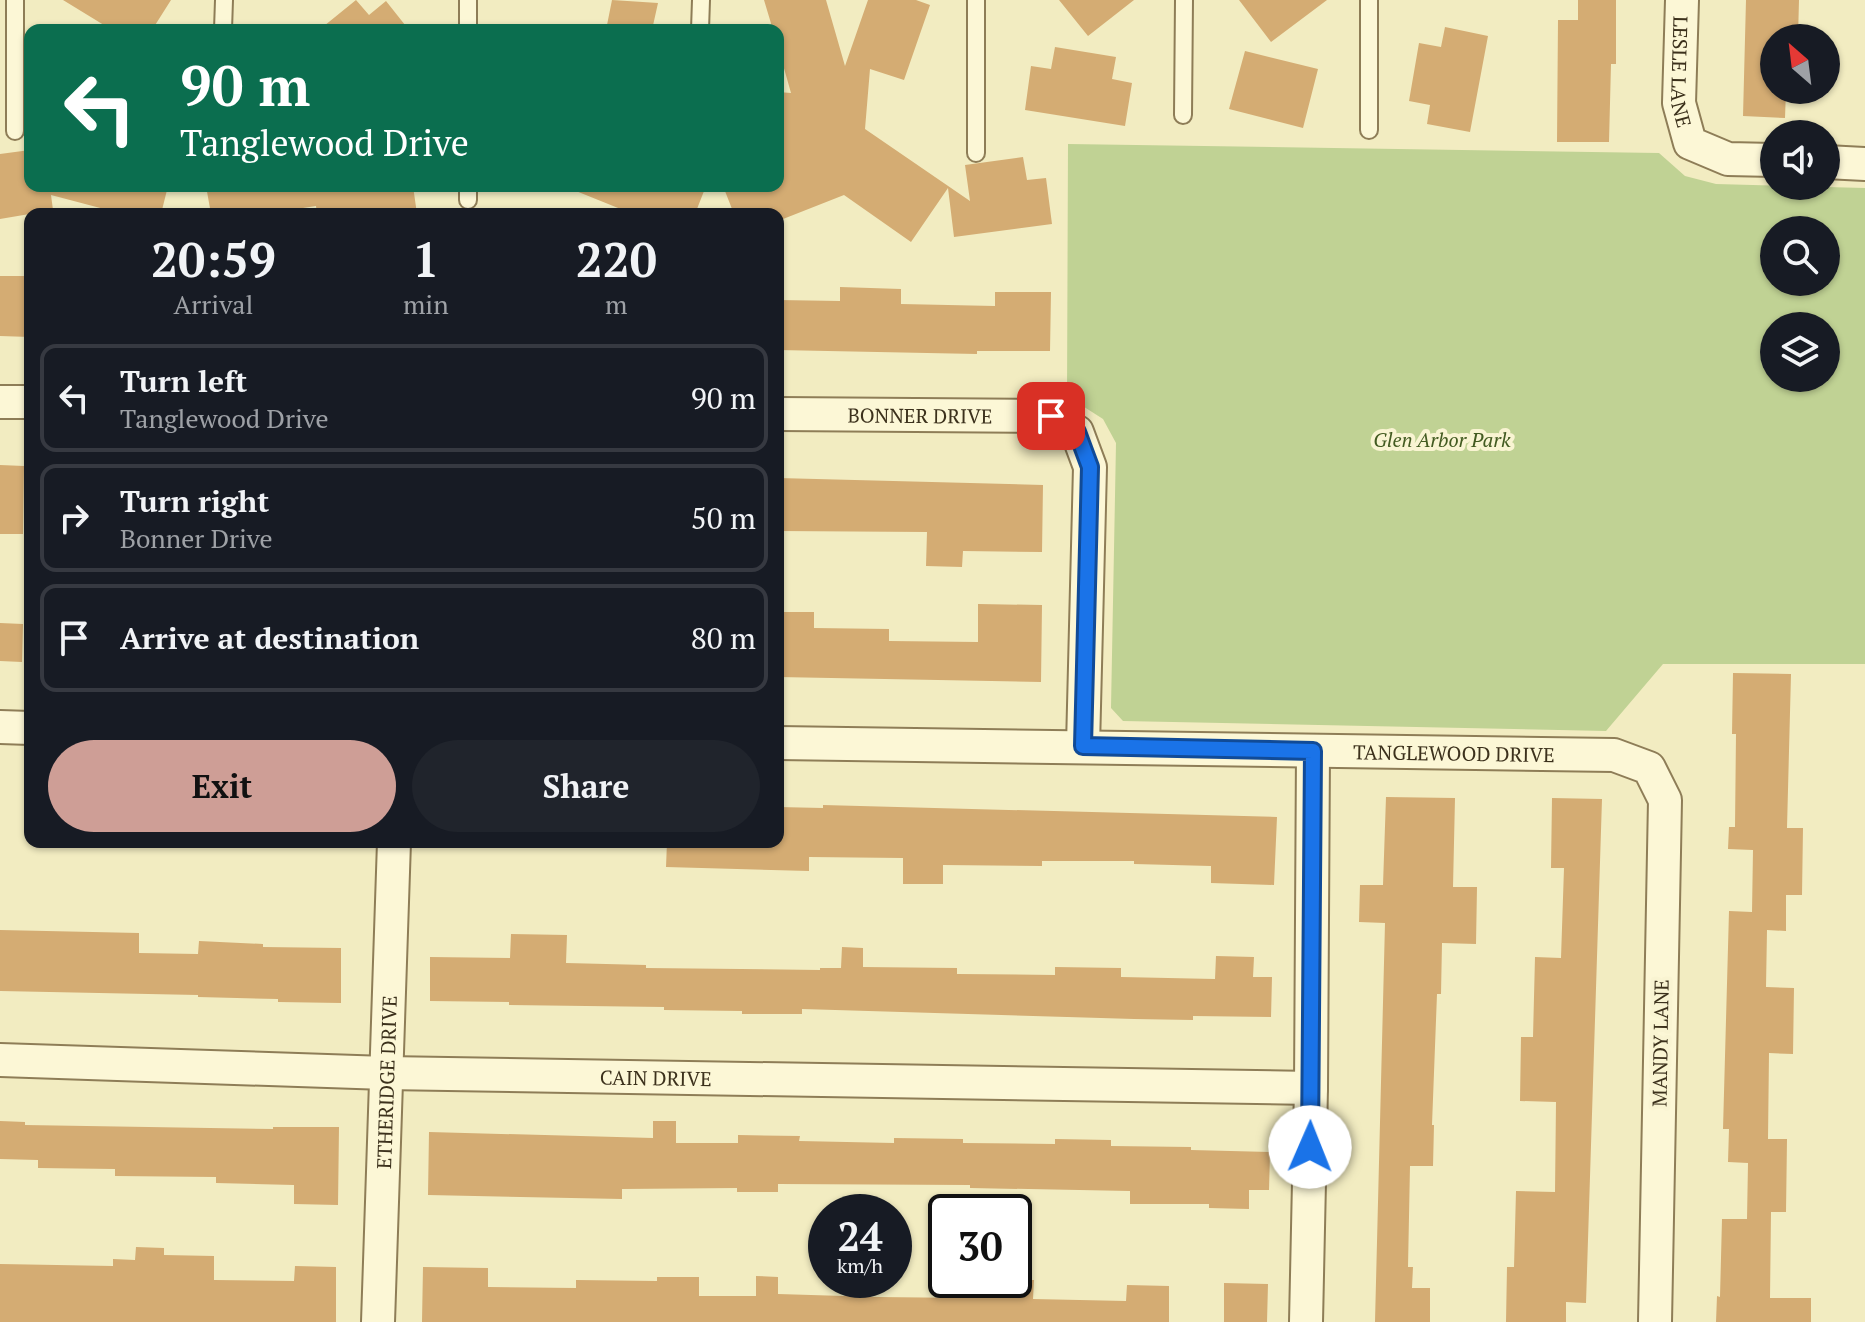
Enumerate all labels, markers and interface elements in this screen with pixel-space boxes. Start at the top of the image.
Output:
street label: LESLE LANE [1666,16,1699,131]
north arrow [1760,24,1840,104]
map controls [1760,24,1840,392]
text: 90 m [180,48,310,122]
icon: left [48,56,152,160]
text: Tanglewood Drive [180,119,469,166]
button: sound [1760,120,1840,200]
button: search [1760,216,1840,296]
text: 20:59 [151,227,276,291]
text: 1 [412,227,439,291]
text: 220 [576,227,657,291]
text: Arrival [174,287,253,321]
text: min [403,287,449,321]
text: m [605,287,628,321]
button: layers [1760,312,1840,392]
text: Turn left [120,361,247,401]
icon: left [52,376,96,420]
text: 90 m [691,378,756,418]
pin [1017,382,1085,450]
icon: arrive [1029,394,1073,438]
text: Tanglewood Drive [120,401,329,435]
street label: BONNER DRIVE [847,401,993,429]
park label: Glen Arbor Park [1373,426,1511,453]
text: Turn right [120,481,269,521]
icon: right [52,496,96,540]
text: 50 m [691,498,756,538]
text: Bonner Drive [120,521,273,555]
icon: arrive [52,616,96,660]
text: Arrive at destination [120,618,419,658]
text: 80 m [691,618,756,658]
street label: TANGLEWOOD DRIVE [1353,738,1555,768]
button: Exit [48,740,396,832]
button: Share [412,740,760,832]
street label: MANDY LANE [1645,979,1675,1107]
street label: ETHERIDGE DRIVE [370,995,402,1169]
street label: CAIN DRIVE [600,1063,712,1092]
position arrow [1268,1105,1352,1189]
speed limit sign: 30 [928,1194,1032,1298]
text: 24 [837,1209,883,1262]
text: km/h [837,1252,883,1279]

